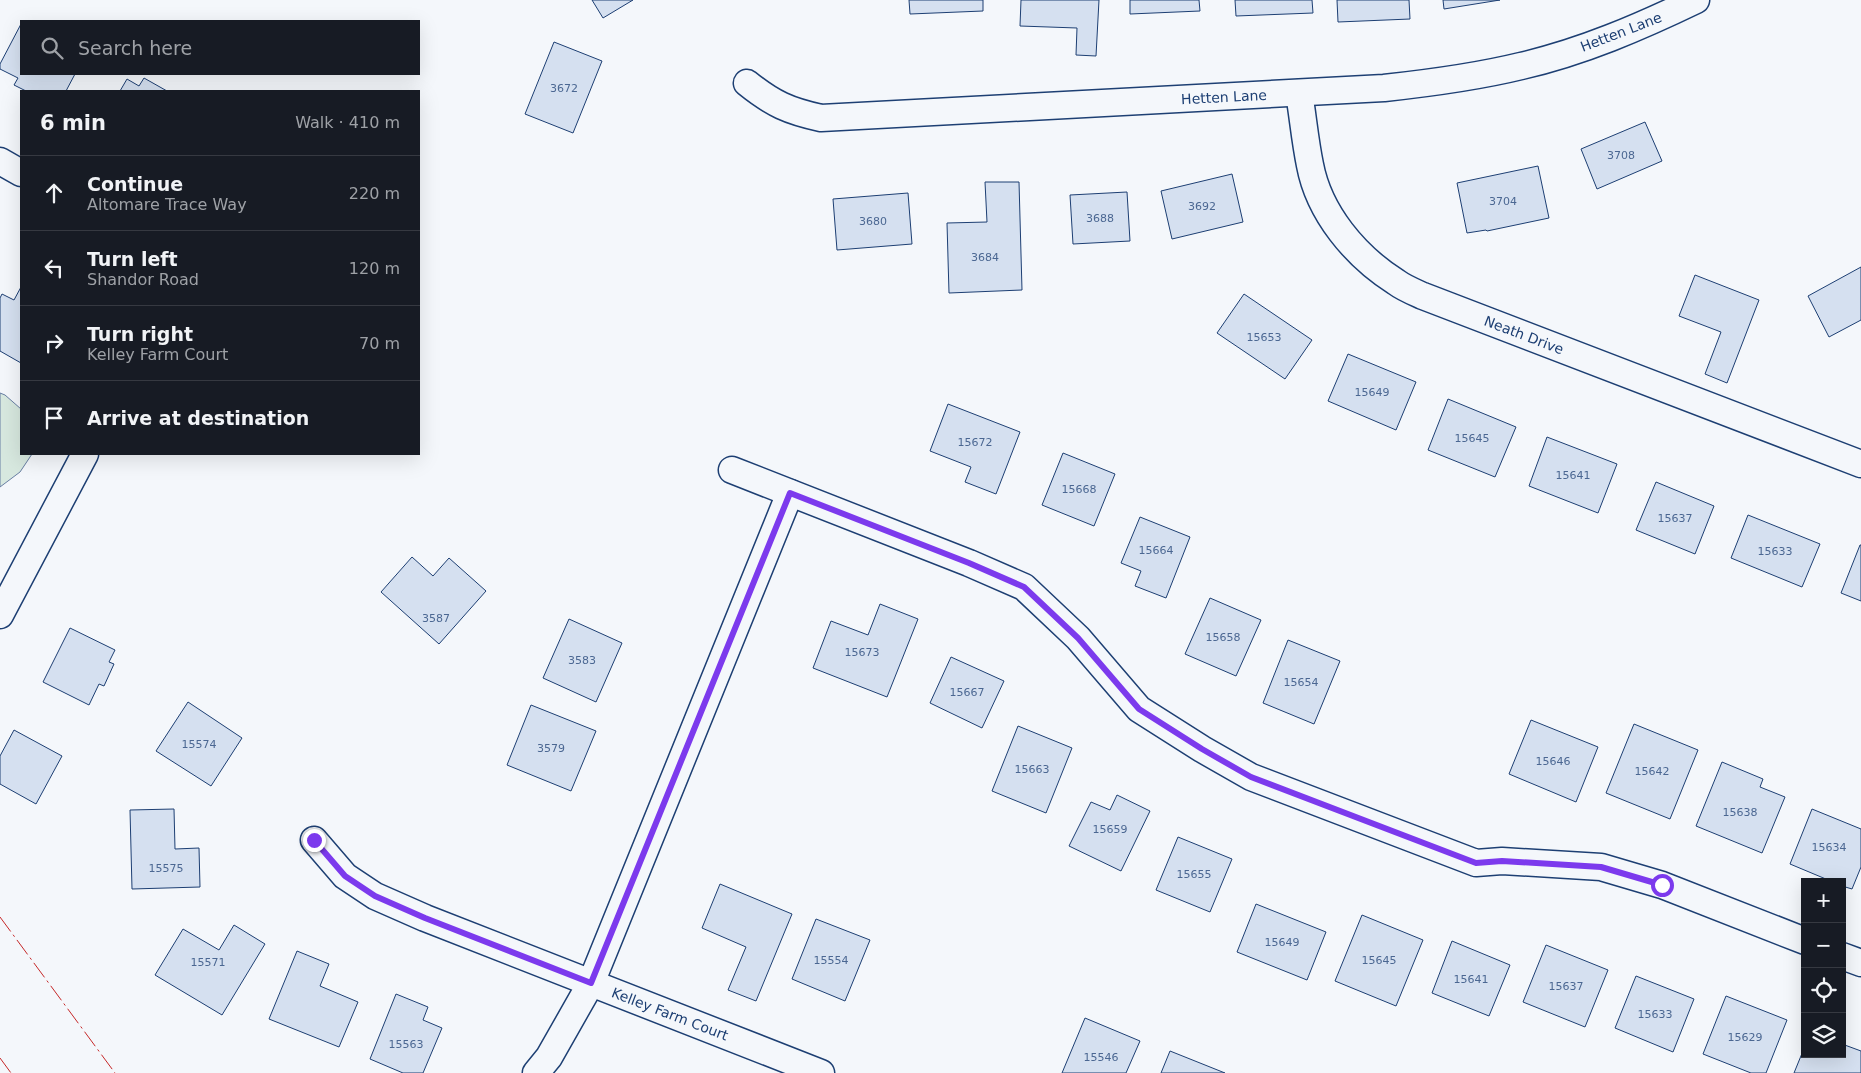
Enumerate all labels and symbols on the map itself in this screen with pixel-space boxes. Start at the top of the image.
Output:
street label: Hetten Lane [1578,9,1664,55]
house number: 3672 [550,82,578,95]
street label: Hetten Lane [1181,87,1267,107]
house number: 3708 [1607,149,1635,162]
house number: 3704 [1489,195,1517,208]
house number: 3692 [1188,200,1216,213]
house number: 3688 [1086,212,1114,225]
house number: 3680 [859,215,887,228]
house number: 3684 [971,251,999,264]
street label: Neath Drive [1482,313,1566,357]
house number: 15653 [1247,331,1282,344]
house number: 15649 [1355,386,1390,399]
house number: 15645 [1455,432,1490,445]
house number: 15672 [958,436,993,449]
house number: 15641 [1556,469,1591,482]
house number: 15668 [1062,483,1097,496]
house number: 15637 [1658,512,1693,525]
house number: 15664 [1139,544,1174,557]
house number: 15633 [1758,545,1793,558]
house number: 3587 [422,612,450,625]
house number: 15658 [1206,631,1241,644]
house number: 15673 [845,646,880,659]
house number: 3583 [568,654,596,667]
house number: 15654 [1284,676,1319,689]
house number: 15667 [950,686,985,699]
house number: 15574 [182,738,217,751]
house number: 3579 [537,742,565,755]
house number: 15646 [1536,755,1571,768]
house number: 15663 [1015,763,1050,776]
house number: 15642 [1635,765,1670,778]
house number: 15638 [1723,806,1758,819]
house number: 15659 [1093,823,1128,836]
route end [303,829,326,852]
house number: 15634 [1812,841,1847,854]
house number: 15575 [149,862,184,875]
house number: 15655 [1177,868,1212,881]
route start [1651,874,1674,897]
house number: 15649 [1265,936,1300,949]
house number: 15554 [814,954,849,967]
house number: 15645 [1362,954,1397,967]
house number: 15571 [191,956,226,969]
house number: 15641 [1454,973,1489,986]
house number: 15637 [1549,980,1584,993]
street label: Kelley Farm Court [609,984,731,1044]
house number: 15633 [1638,1008,1673,1021]
house number: 15629 [1728,1031,1763,1044]
house number: 15563 [389,1038,424,1051]
house number: 15546 [1084,1051,1119,1064]

